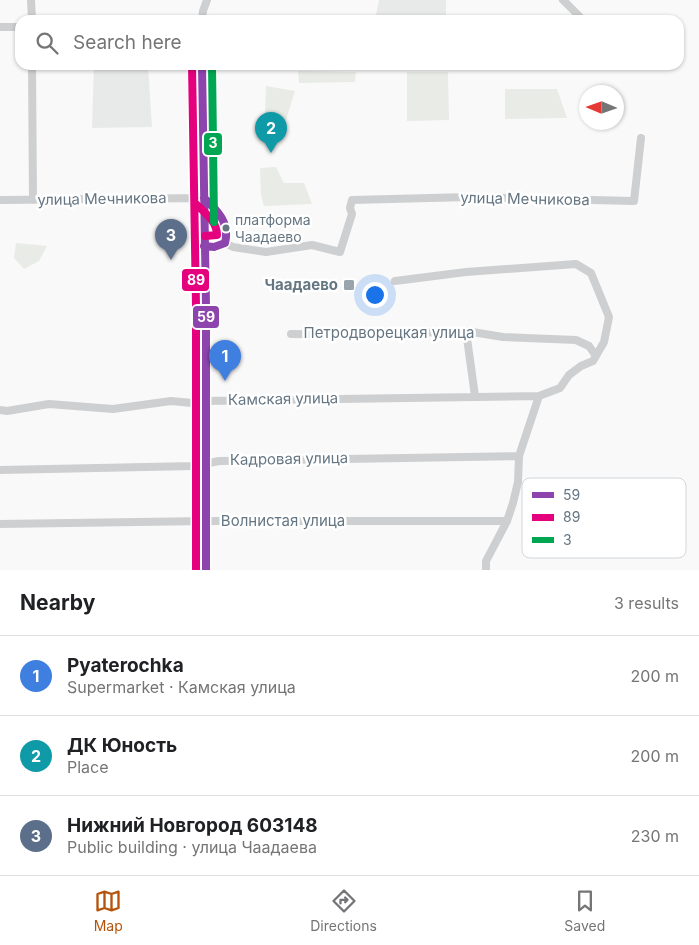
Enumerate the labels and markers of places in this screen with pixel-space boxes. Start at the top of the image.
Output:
pin: 2 [255,112,287,153]
place label: платформа Чаадаево [235,211,311,245]
pin: 3 [155,219,187,260]
marker: платформа Чаадаево [221,223,231,233]
place label: Чаадаево [264,275,338,294]
marker: Чаадаево [342,278,356,292]
pin: 1 [209,340,241,381]

